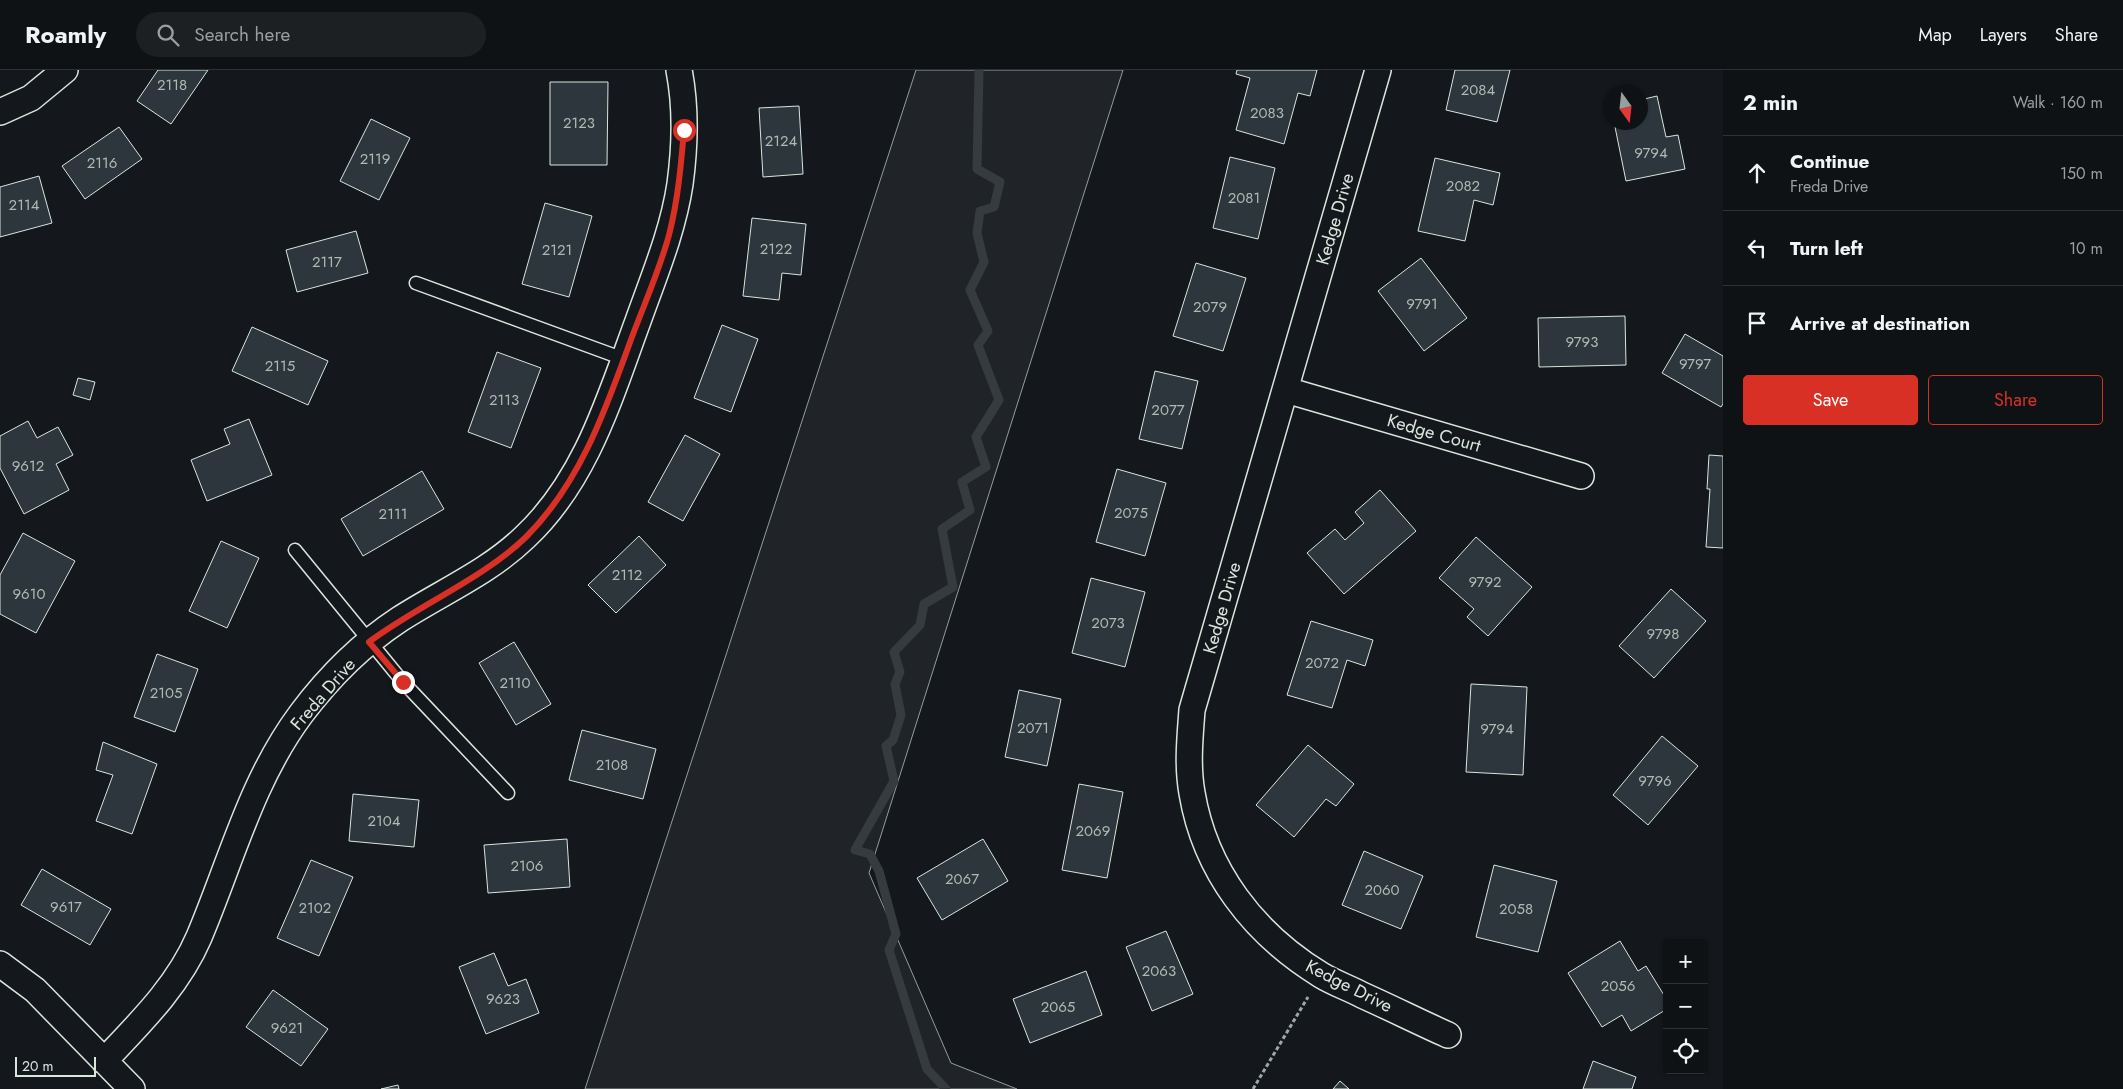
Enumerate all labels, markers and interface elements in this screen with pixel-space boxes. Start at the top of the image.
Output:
search box [136,12,486,57]
text: Roamly [25,17,106,52]
icon: search [154,21,182,49]
text: Search here [194,21,290,48]
text: Map [1918,22,1952,48]
text: Layers [1980,22,2027,48]
text: Share [2055,22,2098,48]
house number: 2118 [157,74,187,96]
house number: 2084 [1461,79,1495,101]
north arrow [1603,85,1648,130]
text: 2 min [1743,88,1798,118]
text: Walk · 160 m [2013,91,2103,114]
house number: 2083 [1250,102,1284,124]
house number: 2123 [563,112,595,134]
route start [673,119,696,142]
house number: 2124 [765,130,798,152]
house number: 9794 [1634,142,1668,164]
house number: 2119 [360,148,390,170]
text: Continue [1790,148,1869,175]
house number: 2116 [87,152,117,174]
icon: ahead [1743,159,1771,187]
text: 150 m [2060,162,2103,185]
street label: Kedge Drive [1310,170,1360,268]
house number: 2082 [1446,175,1480,197]
text: Freda Drive [1790,175,1868,198]
house number: 2081 [1228,187,1260,209]
house number: 2114 [9,194,40,216]
icon: left [1743,234,1771,262]
text: Turn left [1790,235,1863,262]
text: 10 m [2069,237,2103,260]
house number: 2122 [760,238,792,260]
house number: 2121 [542,239,572,261]
house number: 2117 [312,251,342,273]
house number: 9791 [1406,293,1438,315]
house number: 2079 [1193,296,1227,318]
icon: arrive [1743,309,1771,337]
text: Arrive at destination [1790,310,1970,337]
house number: 9793 [1566,331,1598,353]
house number: 9797 [1679,353,1711,375]
house number: 2115 [265,355,295,377]
button: Save [1743,375,1918,425]
button: Share [1928,375,2103,425]
house number: 2113 [489,389,519,411]
house number: 2077 [1151,399,1185,421]
street label: Kedge Court [1384,407,1484,459]
house number: 9612 [12,455,44,477]
house number: 2075 [1114,502,1148,524]
house number: 2111 [379,503,407,525]
street label: Kedge Drive [1197,559,1247,657]
house number: 2112 [612,564,642,586]
house number: 9792 [1468,571,1502,593]
house number: 9610 [12,583,46,605]
house number: 2073 [1091,612,1125,634]
house number: 9798 [1647,623,1679,645]
street label: Freda Drive [284,652,362,736]
house number: 2072 [1305,652,1339,674]
route end [392,671,415,694]
house number: 2110 [499,672,531,694]
house number: 2105 [150,682,182,704]
house number: 2071 [1017,717,1049,739]
house number: 9794 [1480,718,1514,740]
house number: 2108 [596,754,628,776]
house number: 9796 [1638,770,1672,792]
house number: 2104 [367,810,401,832]
house number: 2069 [1076,820,1110,842]
house number: 2106 [511,855,543,877]
house number: 2067 [945,868,979,890]
house number: 2060 [1364,879,1400,901]
house number: 9617 [50,896,82,918]
house number: 2102 [299,897,331,919]
house number: 2058 [1499,898,1533,920]
map controls [1663,939,1708,1074]
button: + [1663,939,1708,984]
street label: Kedge Drive [1301,953,1397,1019]
house number: 2063 [1142,960,1176,982]
house number: 2056 [1601,975,1635,997]
button: − [1663,984,1708,1029]
house number: 9623 [486,988,520,1010]
house number: 2065 [1041,996,1075,1018]
house number: 9621 [271,1017,303,1039]
button: locate [1663,1029,1708,1074]
scale bar [15,1054,96,1077]
text: 20 m [22,1056,54,1076]

